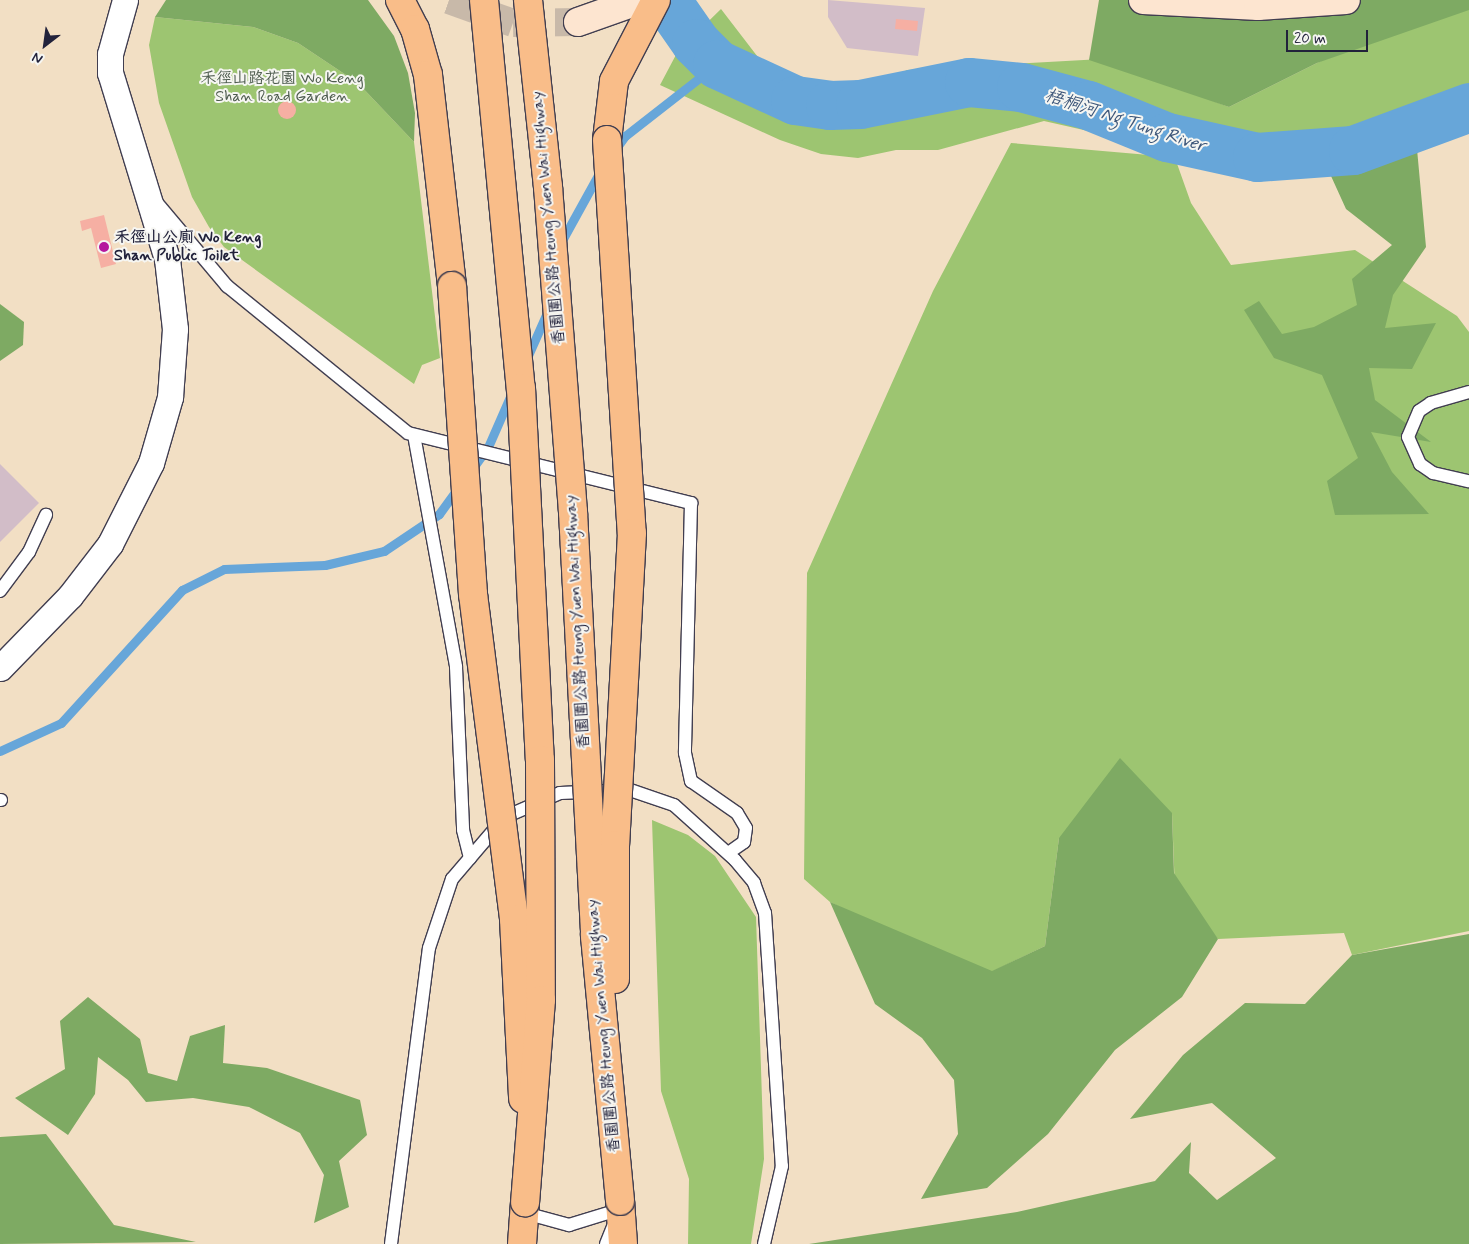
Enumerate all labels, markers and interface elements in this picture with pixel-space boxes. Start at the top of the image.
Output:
north arrow [20,20,70,70]
scale bar [1289,20,1372,52]
text: 20 m [1294,29,1326,49]
text: N [29,48,46,68]
park label: 禾徑山路花園 Wo Keng Shan Road Garden [201,69,363,107]
water label: 梧桐河 Ng Tung River [1044,85,1206,157]
street label: 香園圍公路 Heung Yuen Wai Highway [528,91,570,345]
place label: 禾徑山公廁 Wo Keng Shan Public Toilet [114,228,260,266]
marker: 禾徑山公廁 Wo Keng Shan Public Toilet [98,241,110,253]
street label: 香園圍公路 Heung Yuen Wai Highway [562,495,594,749]
street label: 香園圍公路 Heung Yuen Wai Highway [583,899,625,1153]

